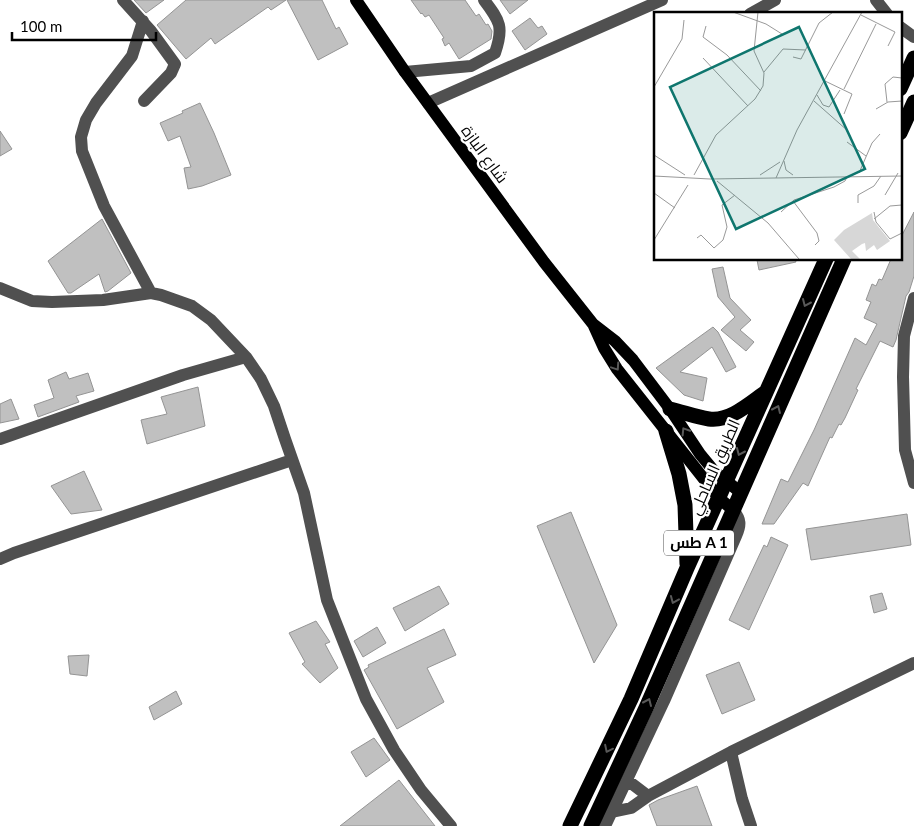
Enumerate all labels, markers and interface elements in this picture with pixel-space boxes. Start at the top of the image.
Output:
scale bar [12,10,156,42]
inset map [654,12,902,260]
text: 100 m [20,17,62,35]
street label: شارع البازة [456,121,513,188]
one-way arrow [801,298,812,307]
one-way arrow [610,361,619,370]
one-way arrow [770,405,781,414]
street label: الطريق الساحلي [684,416,748,519]
one-way arrow [682,427,692,436]
one-way arrow [735,447,746,456]
road number: طس A 1 [664,530,734,556]
one-way arrow [669,595,680,604]
one-way arrow [642,698,653,707]
one-way arrow [603,744,614,753]

